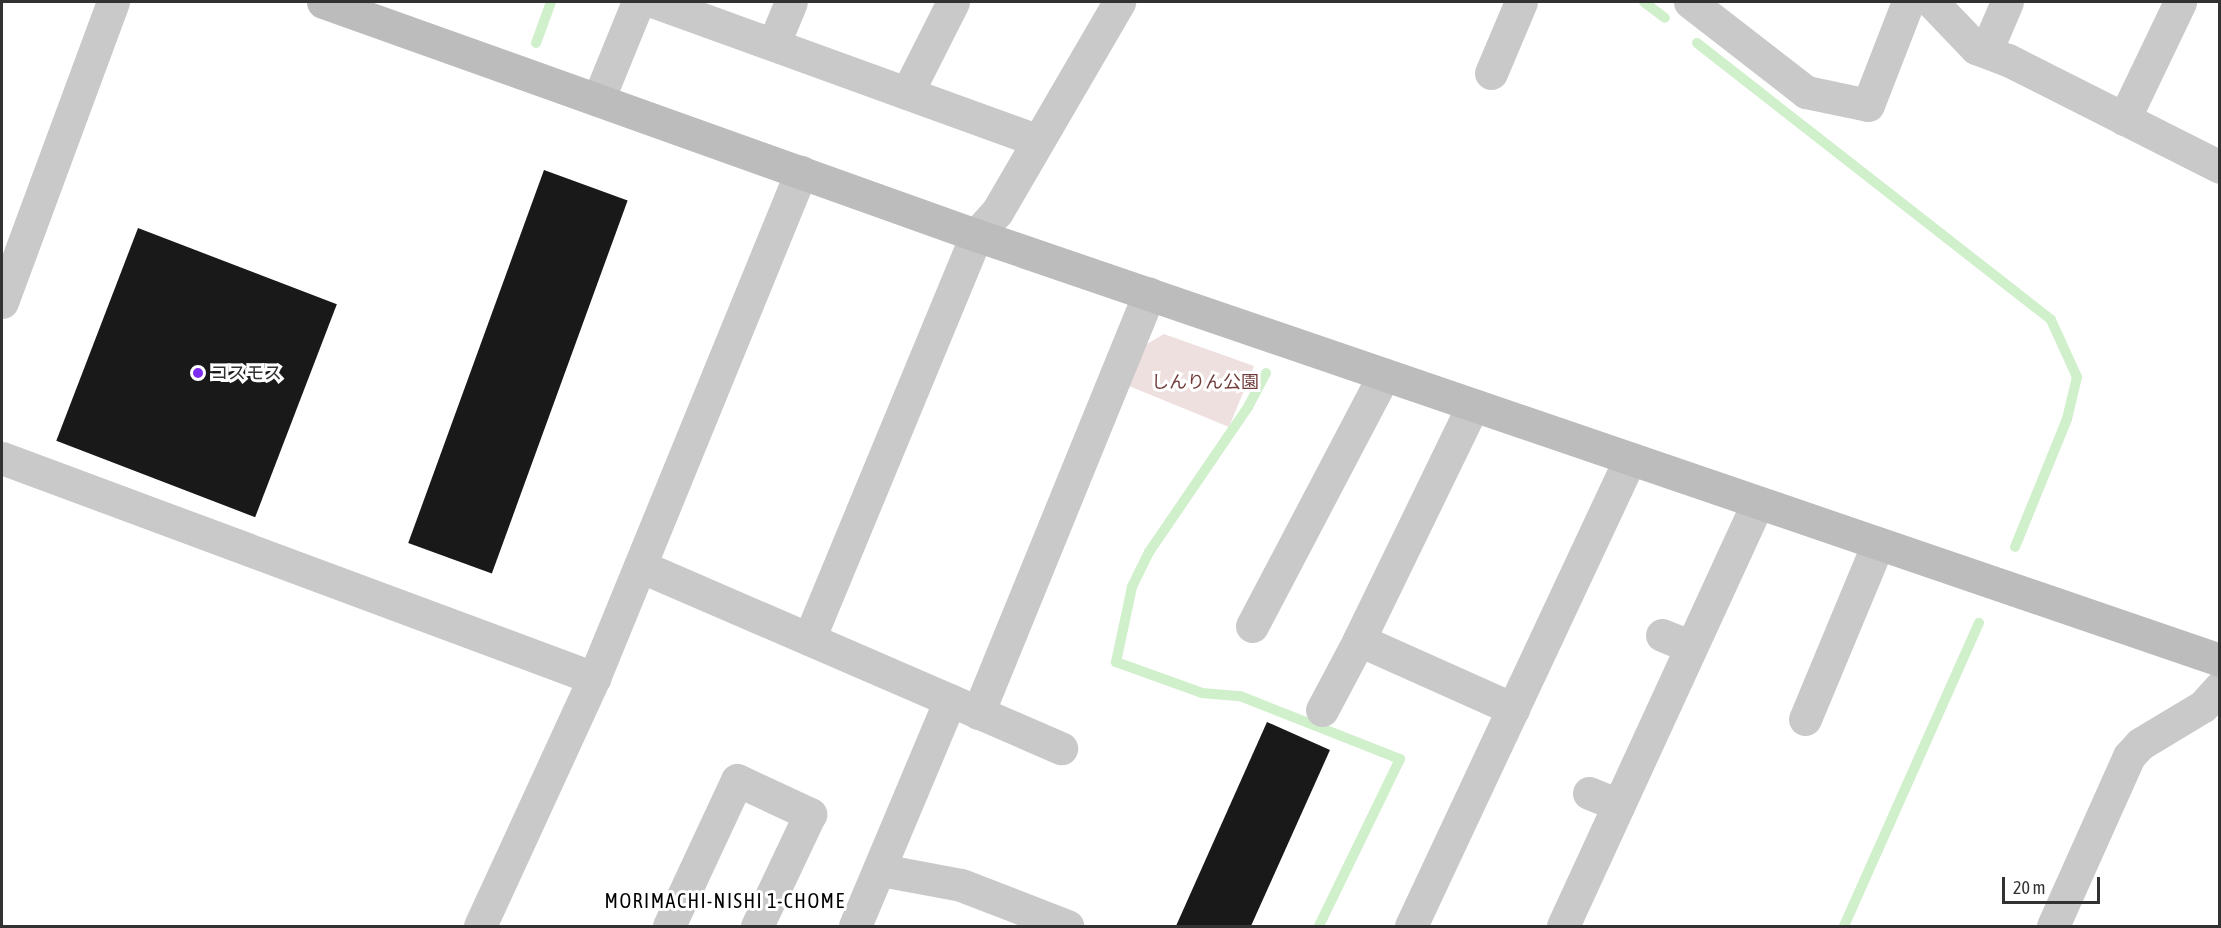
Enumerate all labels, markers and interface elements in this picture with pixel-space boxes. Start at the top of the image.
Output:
place label: コスモス [210,362,282,384]
marker: コスモス [191,366,205,380]
park label: しんりん公園 [1151,371,1259,393]
scale bar [2005,865,2102,903]
text: 20 m [2013,877,2045,898]
district label: MORIMACHI-NISHI 1-CHOME [605,888,845,912]

